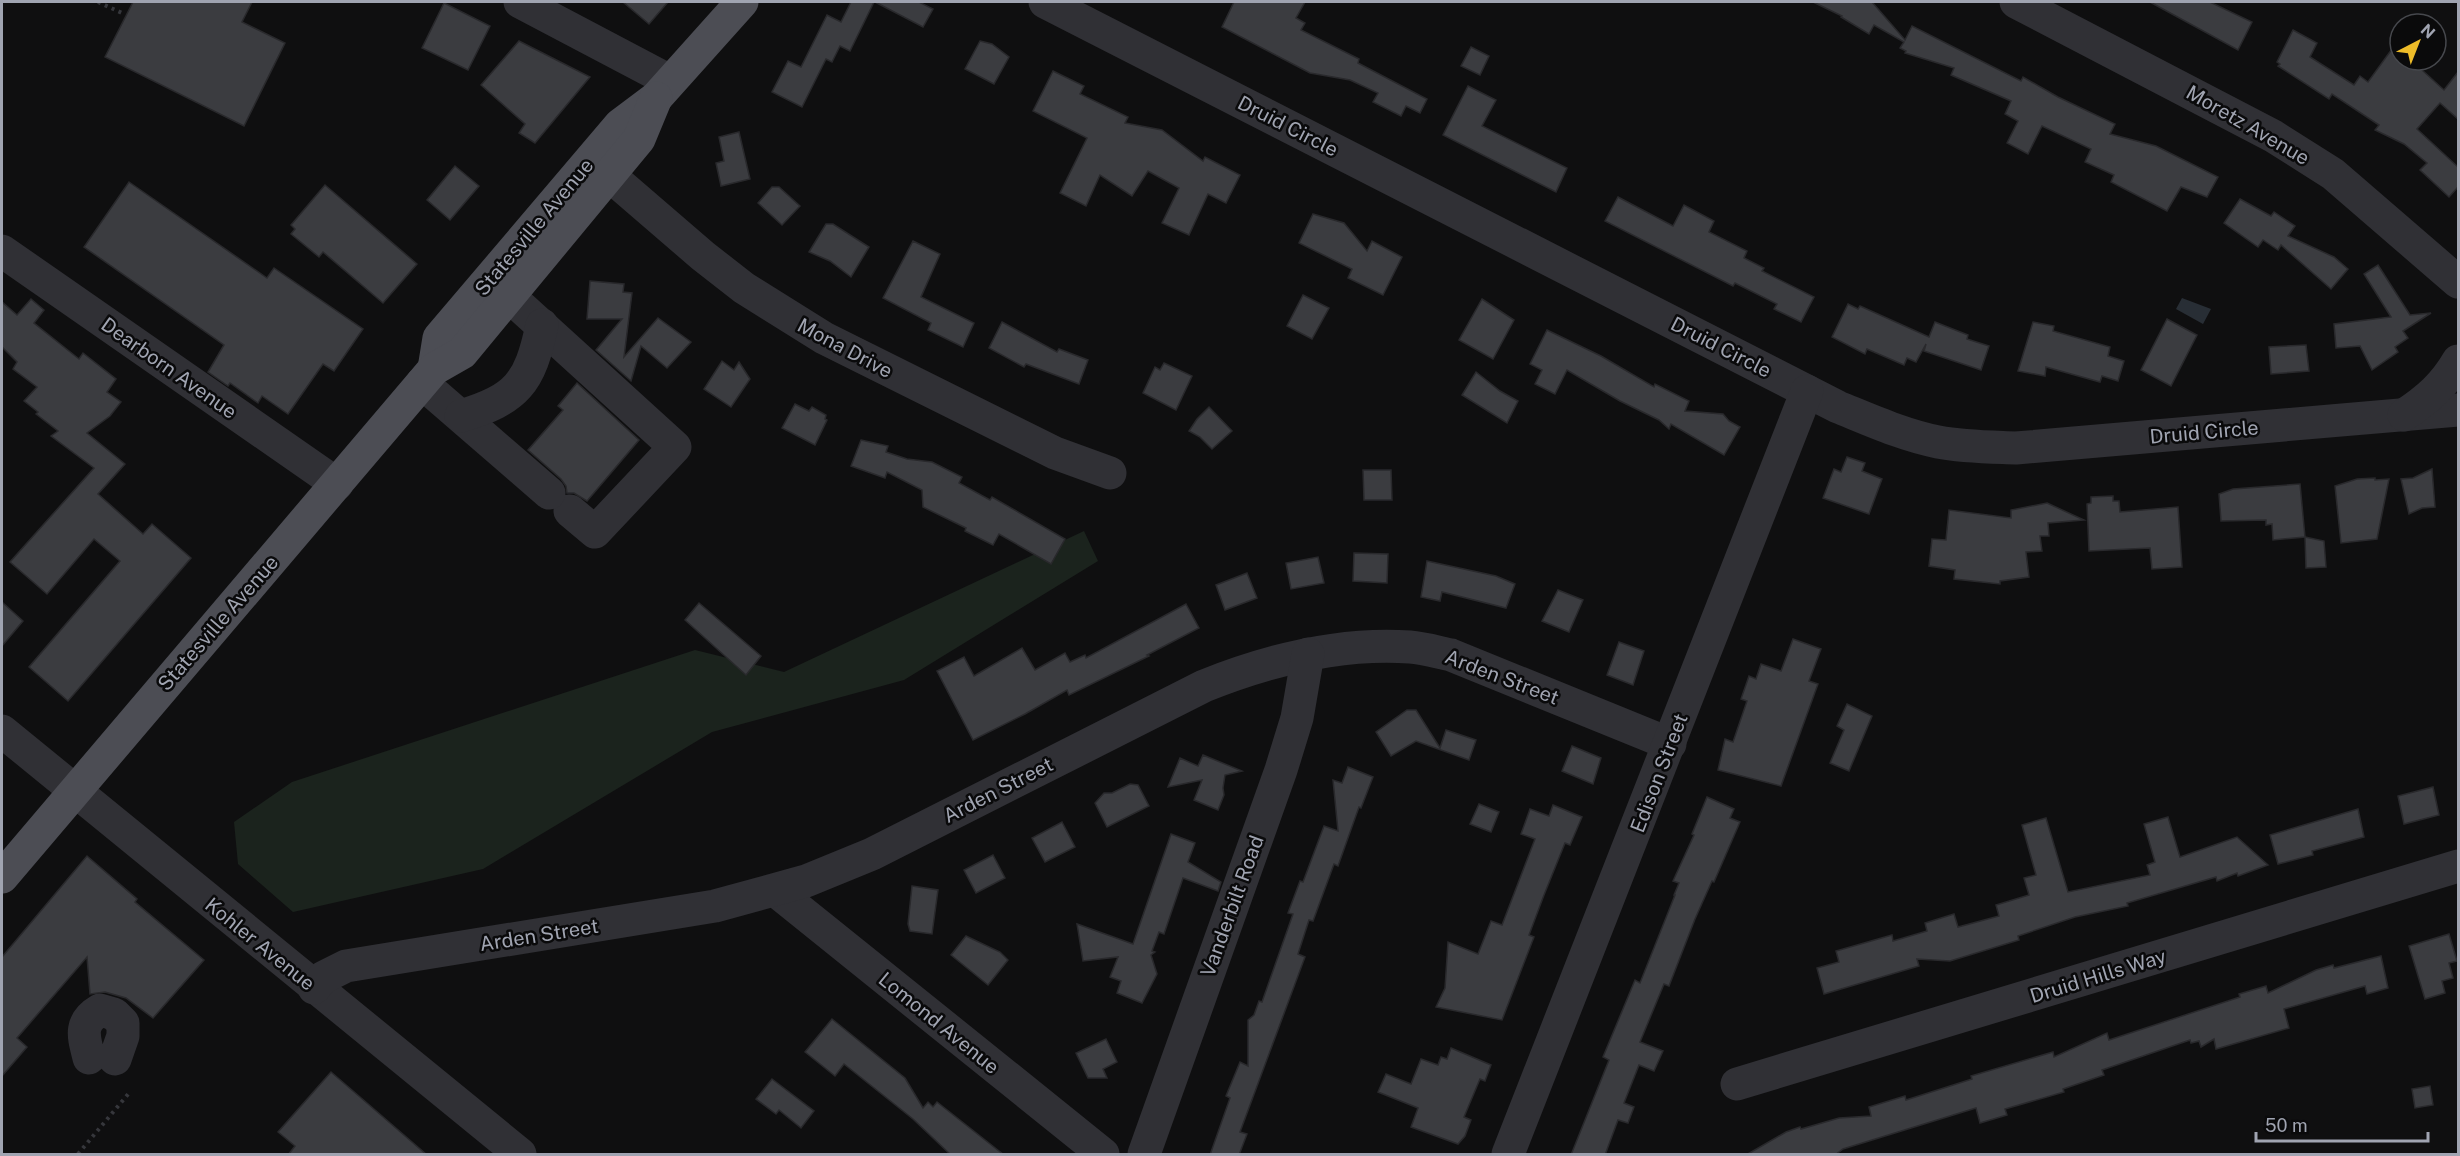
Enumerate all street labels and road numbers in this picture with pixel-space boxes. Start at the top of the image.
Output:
street label: Moretz Avenue [2182,80,2314,170]
street label: Druid Circle [1234,90,1342,162]
street label: Statesville Avenue [470,154,598,300]
street label: Druid Circle [1667,311,1775,383]
street label: Dearborn Avenue [97,312,241,424]
street label: Mona Drive [793,313,897,383]
street label: Druid Circle [2149,415,2259,449]
street label: Statesville Avenue [153,550,283,696]
street label: Arden Street [1442,644,1562,710]
street label: Edison Street [1625,710,1693,836]
street label: Arden Street [939,752,1057,828]
street label: Vanderbilt Road [1195,832,1269,980]
street label: Kohler Avenue [200,892,320,996]
street label: Arden Street [478,914,600,956]
street label: Druid Hills Way [2027,944,2169,1008]
street label: Lomond Avenue [874,967,1004,1079]

